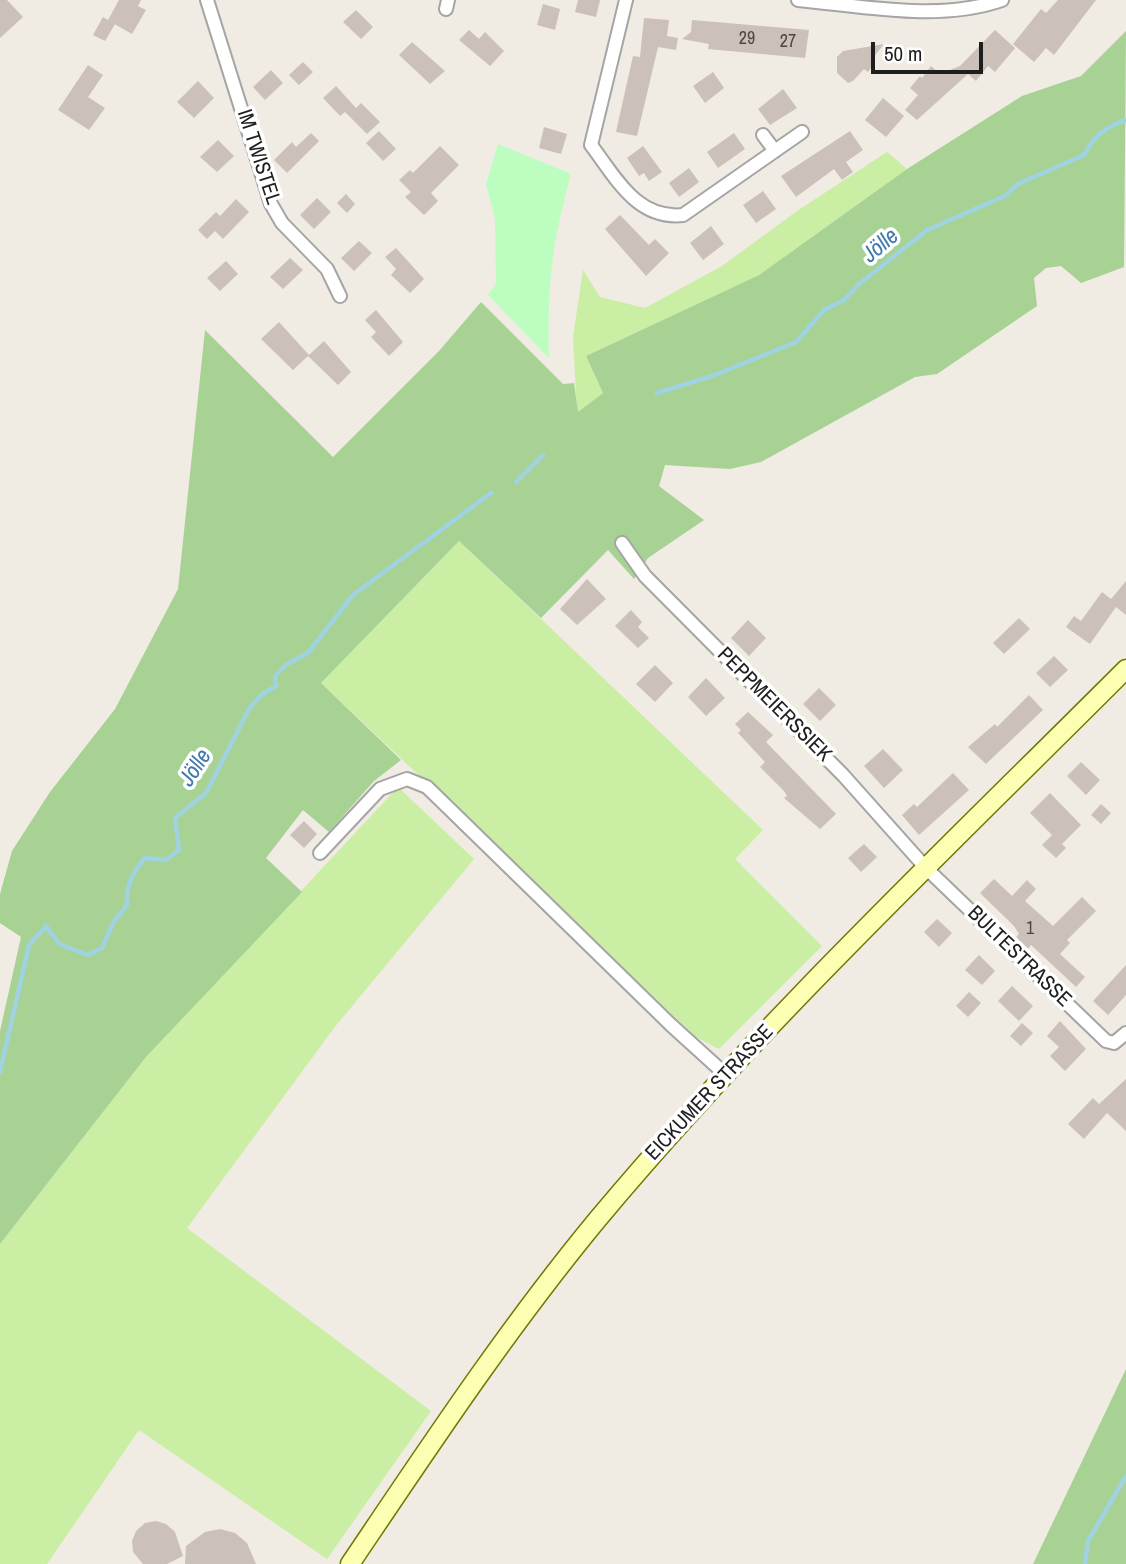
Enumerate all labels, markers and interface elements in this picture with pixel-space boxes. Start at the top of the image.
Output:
house number: 29 [739,28,755,50]
scale bar [874,28,986,72]
house number: 27 [780,31,796,53]
text: 50 m [884,39,922,68]
street label: IM TWISTEL [231,106,285,208]
water label: Jölle [857,223,905,269]
street label: PEPPMEIERSSIEK [712,643,836,767]
water label: Jölle [174,744,218,792]
street label: BULTESTRASSE [962,901,1076,1013]
house number: 1 [1026,918,1034,940]
street label: EICKUMER STRASSE [641,1020,779,1166]

